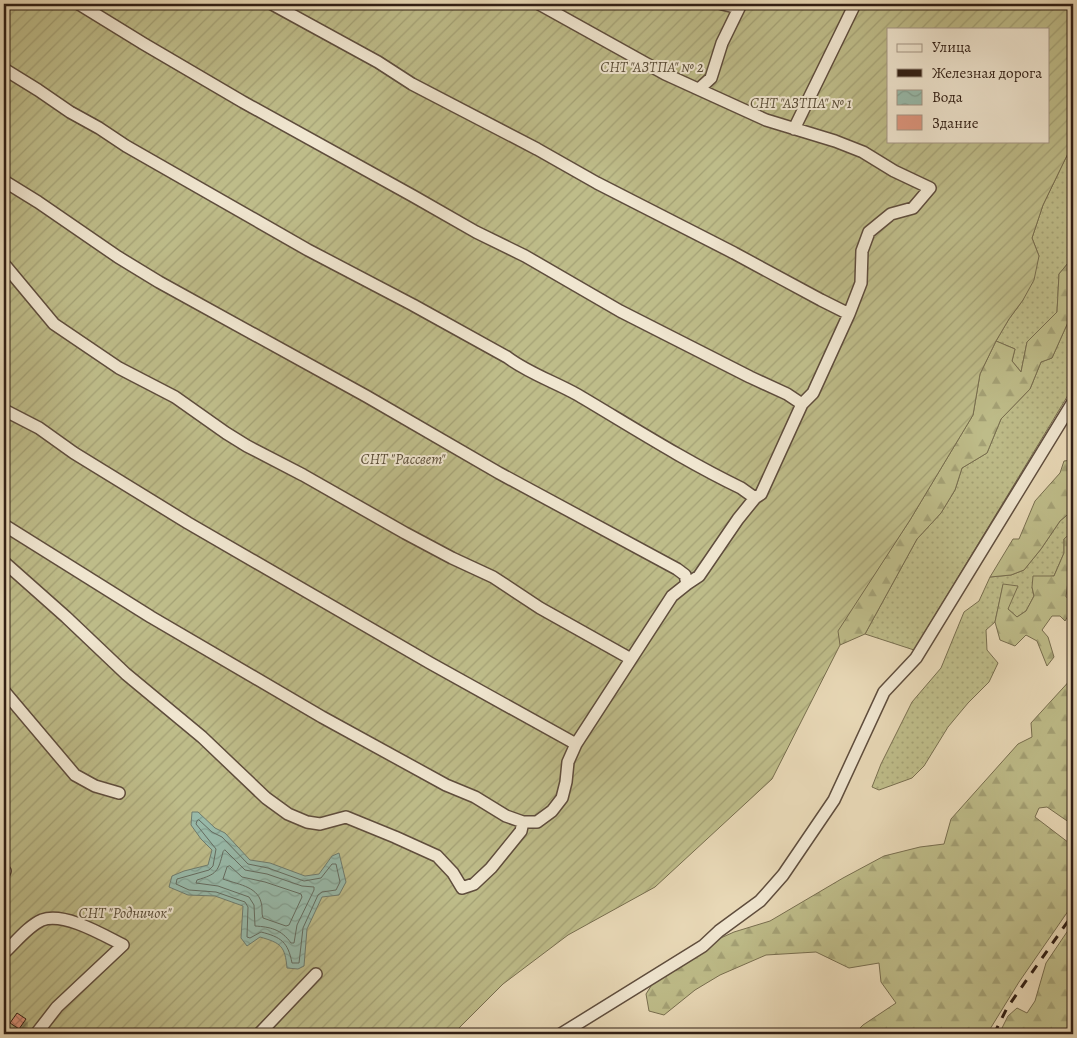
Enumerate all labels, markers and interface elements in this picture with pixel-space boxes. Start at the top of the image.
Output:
legend [887,28,1050,142]
text: Улица [932,37,971,57]
park label: СНТ "АЗТПА" № 2 [600,57,704,77]
text: Железная дорога [932,63,1042,83]
text: Вода [932,87,963,107]
park label: СНТ "АЗТПА" № 1 [750,93,852,113]
text: Здание [932,113,979,133]
park label: СНТ "Рассвет" [361,449,446,469]
park label: СНТ "Родничок" [78,903,172,923]

